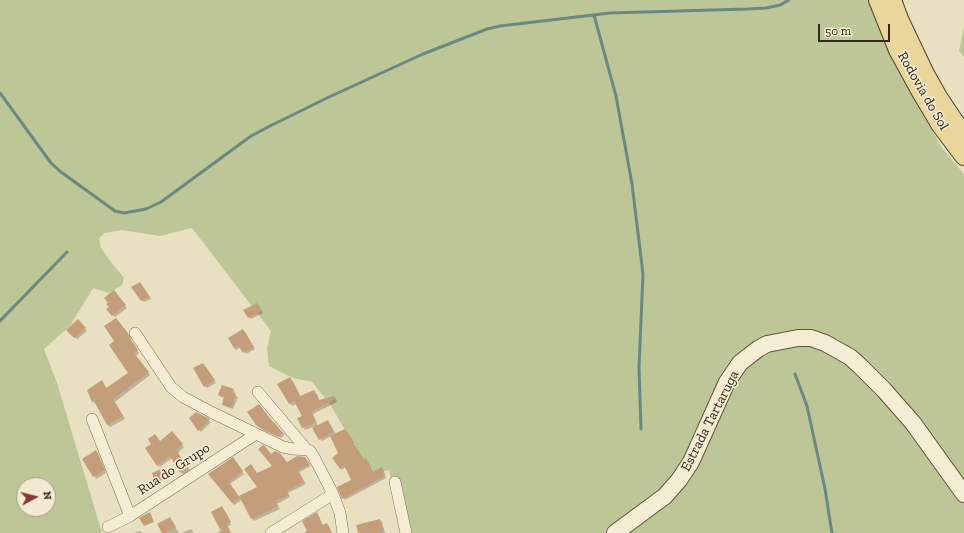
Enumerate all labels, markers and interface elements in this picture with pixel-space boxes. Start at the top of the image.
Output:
scale bar [820,16,892,42]
text: 50 m [825,24,851,38]
street label: Rodovia do Sol [894,49,952,133]
street label: Estrada Tartaruga [677,368,743,474]
street label: Rua do Grupo [135,439,213,499]
north arrow [16,477,56,517]
text: N [40,491,54,501]

